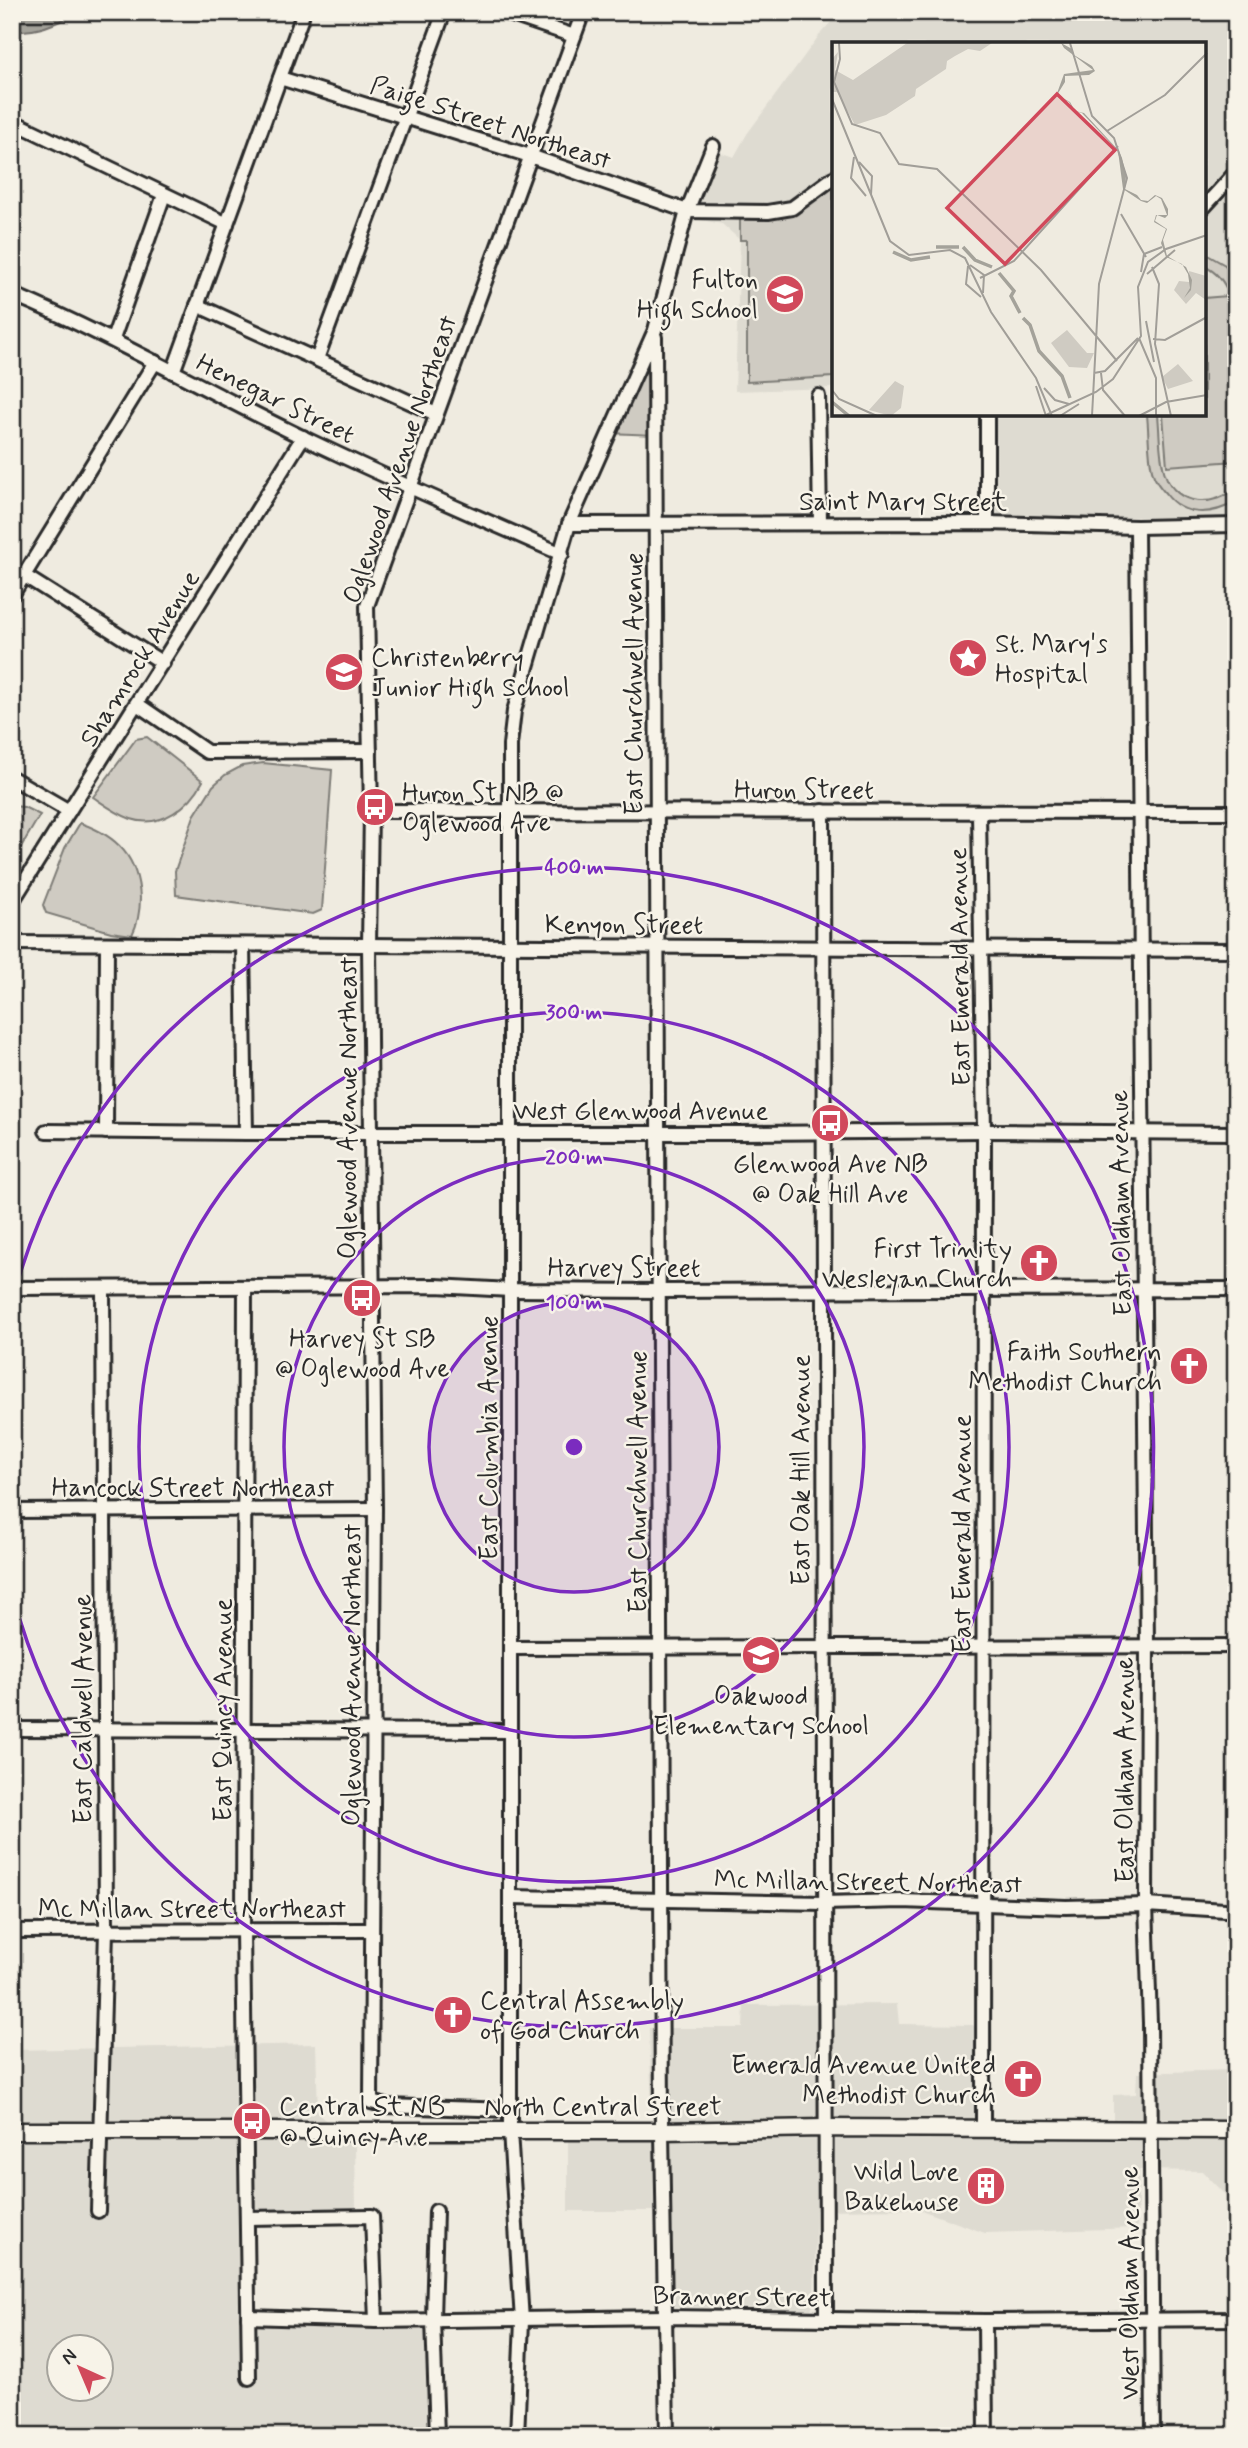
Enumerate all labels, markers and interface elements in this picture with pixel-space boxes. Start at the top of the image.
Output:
inset map [832,42,1206,416]
street label: Paige Street Northeast [365,69,615,182]
place label: Fulton High School [637,264,758,331]
school or university icon: Fulton High School [764,273,806,315]
street label: Oglewood Avenue Northeast [336,311,466,608]
street label: Henegar Street [189,347,360,455]
street label: Saint Mary Street [799,486,1007,520]
street label: East Churchwell Avenue [618,553,652,815]
street label: Shamrock Avenue [73,564,209,754]
place label: St. Mary's Hospital [995,628,1108,692]
place icon: St. Mary's Hospital [947,637,989,679]
place label: Christenberry Junior High School [371,642,569,709]
school or university icon: Christenberry Junior High School [323,651,365,693]
street label: Huron Street [734,774,874,808]
place label: Huron St NB @ Oglewood Ave [402,777,564,841]
bus stop icon: Huron St NB @ Oglewood Ave [354,786,396,828]
street label: East Emerald Avenue [942,847,980,1087]
text: 400 m [544,854,604,882]
street label: Kenyon Street [545,909,703,943]
street label: Oglewood Avenue Northeast [332,957,366,1259]
text: 300 m [546,999,603,1027]
street label: East Oldham Avenue [1103,1090,1141,1316]
street label: West Glenwood Avenue [514,1095,769,1129]
bus stop icon: Glenwood Ave NB @ Oak Hill Ave [809,1102,851,1144]
text: 200 m [545,1144,603,1172]
place label: Glenwood Ave NB @ Oak Hill Ave [733,1148,927,1212]
place label: First Trinity Wesleyan Church [822,1233,1012,1297]
church icon: First Trinity Wesleyan Church [1018,1242,1060,1284]
street label: Harvey Street [548,1252,700,1286]
bus stop icon: Harvey St SB @ Oglewood Ave [341,1277,383,1319]
text: 100 m [546,1289,602,1317]
street label: East Columbia Avenue [473,1316,507,1560]
place label: Harvey St SB @ Oglewood Ave [275,1323,449,1387]
place label: Faith Southern Methodist Church [968,1336,1162,1400]
church icon: Faith Southern Methodist Church [1168,1345,1210,1387]
street label: East Churchwell Avenue [622,1351,656,1613]
street label: East Oak Hill Avenue [785,1354,819,1586]
street label: East Emerald Avenue [946,1414,980,1654]
centre of rings [562,1435,586,1459]
street label: Hancock Street Northeast [52,1472,334,1506]
street label: Oglewood Avenue Northeast [336,1524,370,1826]
street label: East Caldwell Avenue [67,1594,101,1824]
street label: East Quincy Avenue [207,1598,241,1822]
school or university icon: Oakwood Elementary School [740,1634,782,1676]
street label: East Oldham Avenue [1109,1657,1143,1883]
place label: Oakwood Elementary School [653,1680,869,1744]
street label: Mc Millan Street Northeast [714,1863,1022,1903]
street label: Mc Millan Street Northeast [38,1893,346,1927]
place label: Central Assembly of God Church [480,1985,684,2049]
church icon: Central Assembly of God Church [432,1994,474,2036]
place label: Emerald Avenue United Methodist Church [731,2049,996,2113]
church icon: Emerald Avenue United Methodist Church [1002,2058,1044,2100]
place label: Central St NB @ Quincy Ave [279,2091,445,2155]
street label: North Central Street [484,2091,722,2125]
bus stop icon: Central St NB @ Quincy Ave [231,2100,273,2142]
place label: Wild Love Bakehouse [845,2156,959,2220]
building icon: Wild Love Bakehouse [965,2165,1007,2207]
street label: West Oldham Avenue [1114,2166,1148,2400]
street label: Branner Street [652,2279,832,2317]
north arrow [46,2332,116,2402]
text: N [56,2343,82,2370]

